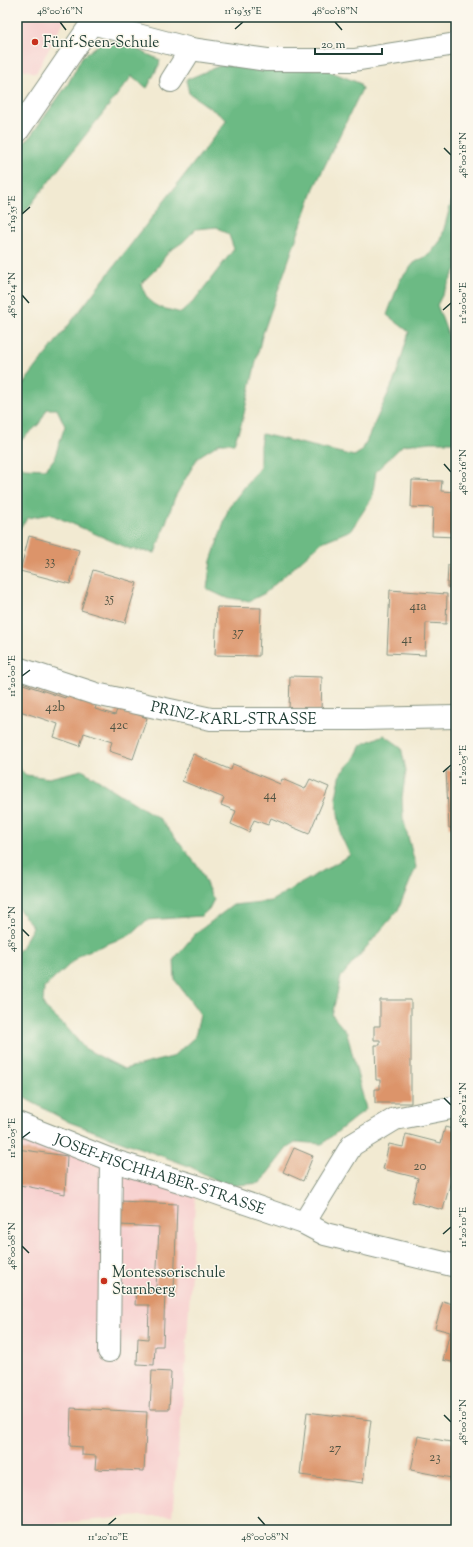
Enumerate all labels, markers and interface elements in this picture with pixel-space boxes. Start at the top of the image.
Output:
text: 48°00'16"N [37,4,83,19]
text: 11°19'55"E [224,4,262,19]
text: 48°00'18"N [312,4,358,19]
scale bar [315,30,382,56]
place label: Fünf-Seen-Schule [43,33,159,54]
text: 20 m [321,36,346,54]
marker: Fünf-Seen-Schule [30,37,40,47]
text: 48°00'18"N [456,132,471,178]
text: 11°19'55"E [5,195,20,233]
text: 48°00'14"N [5,272,20,318]
text: 11°20'00"E [456,282,471,324]
text: 48°00'16"N [456,449,471,495]
house number: 33 [45,553,55,571]
house number: 35 [104,590,114,608]
house number: 41a [410,598,426,616]
house number: 37 [232,624,244,642]
house number: 41 [402,631,413,649]
text: 11°20'00"E [5,655,20,697]
street label: PRINZ-KARL-STRASSE [149,697,317,731]
house number: 42b [45,699,65,717]
house number: 42c [110,717,128,735]
text: 11°20'05"E [456,745,471,785]
house number: 44 [263,787,277,805]
text: 48°00'10"N [5,906,20,952]
text: 48°00'12"N [456,1082,471,1128]
text: 11°20'05"E [5,1118,20,1158]
street label: JOSEF-FISCHHABER-STRASSE [50,1129,268,1221]
house number: 20 [414,1158,427,1176]
text: 11°20'10"E [456,1207,471,1247]
text: 48°00'08"N [5,1222,20,1270]
place label: Montessorischule Starnberg [112,1263,225,1301]
marker: Montessorischule Starnberg [99,1276,109,1286]
text: 48°00'10"N [456,1399,471,1445]
house number: 27 [329,1440,342,1458]
house number: 23 [429,1449,441,1467]
text: 11°20'10"E [88,1530,128,1545]
text: 48°00'08"N [241,1530,289,1545]

